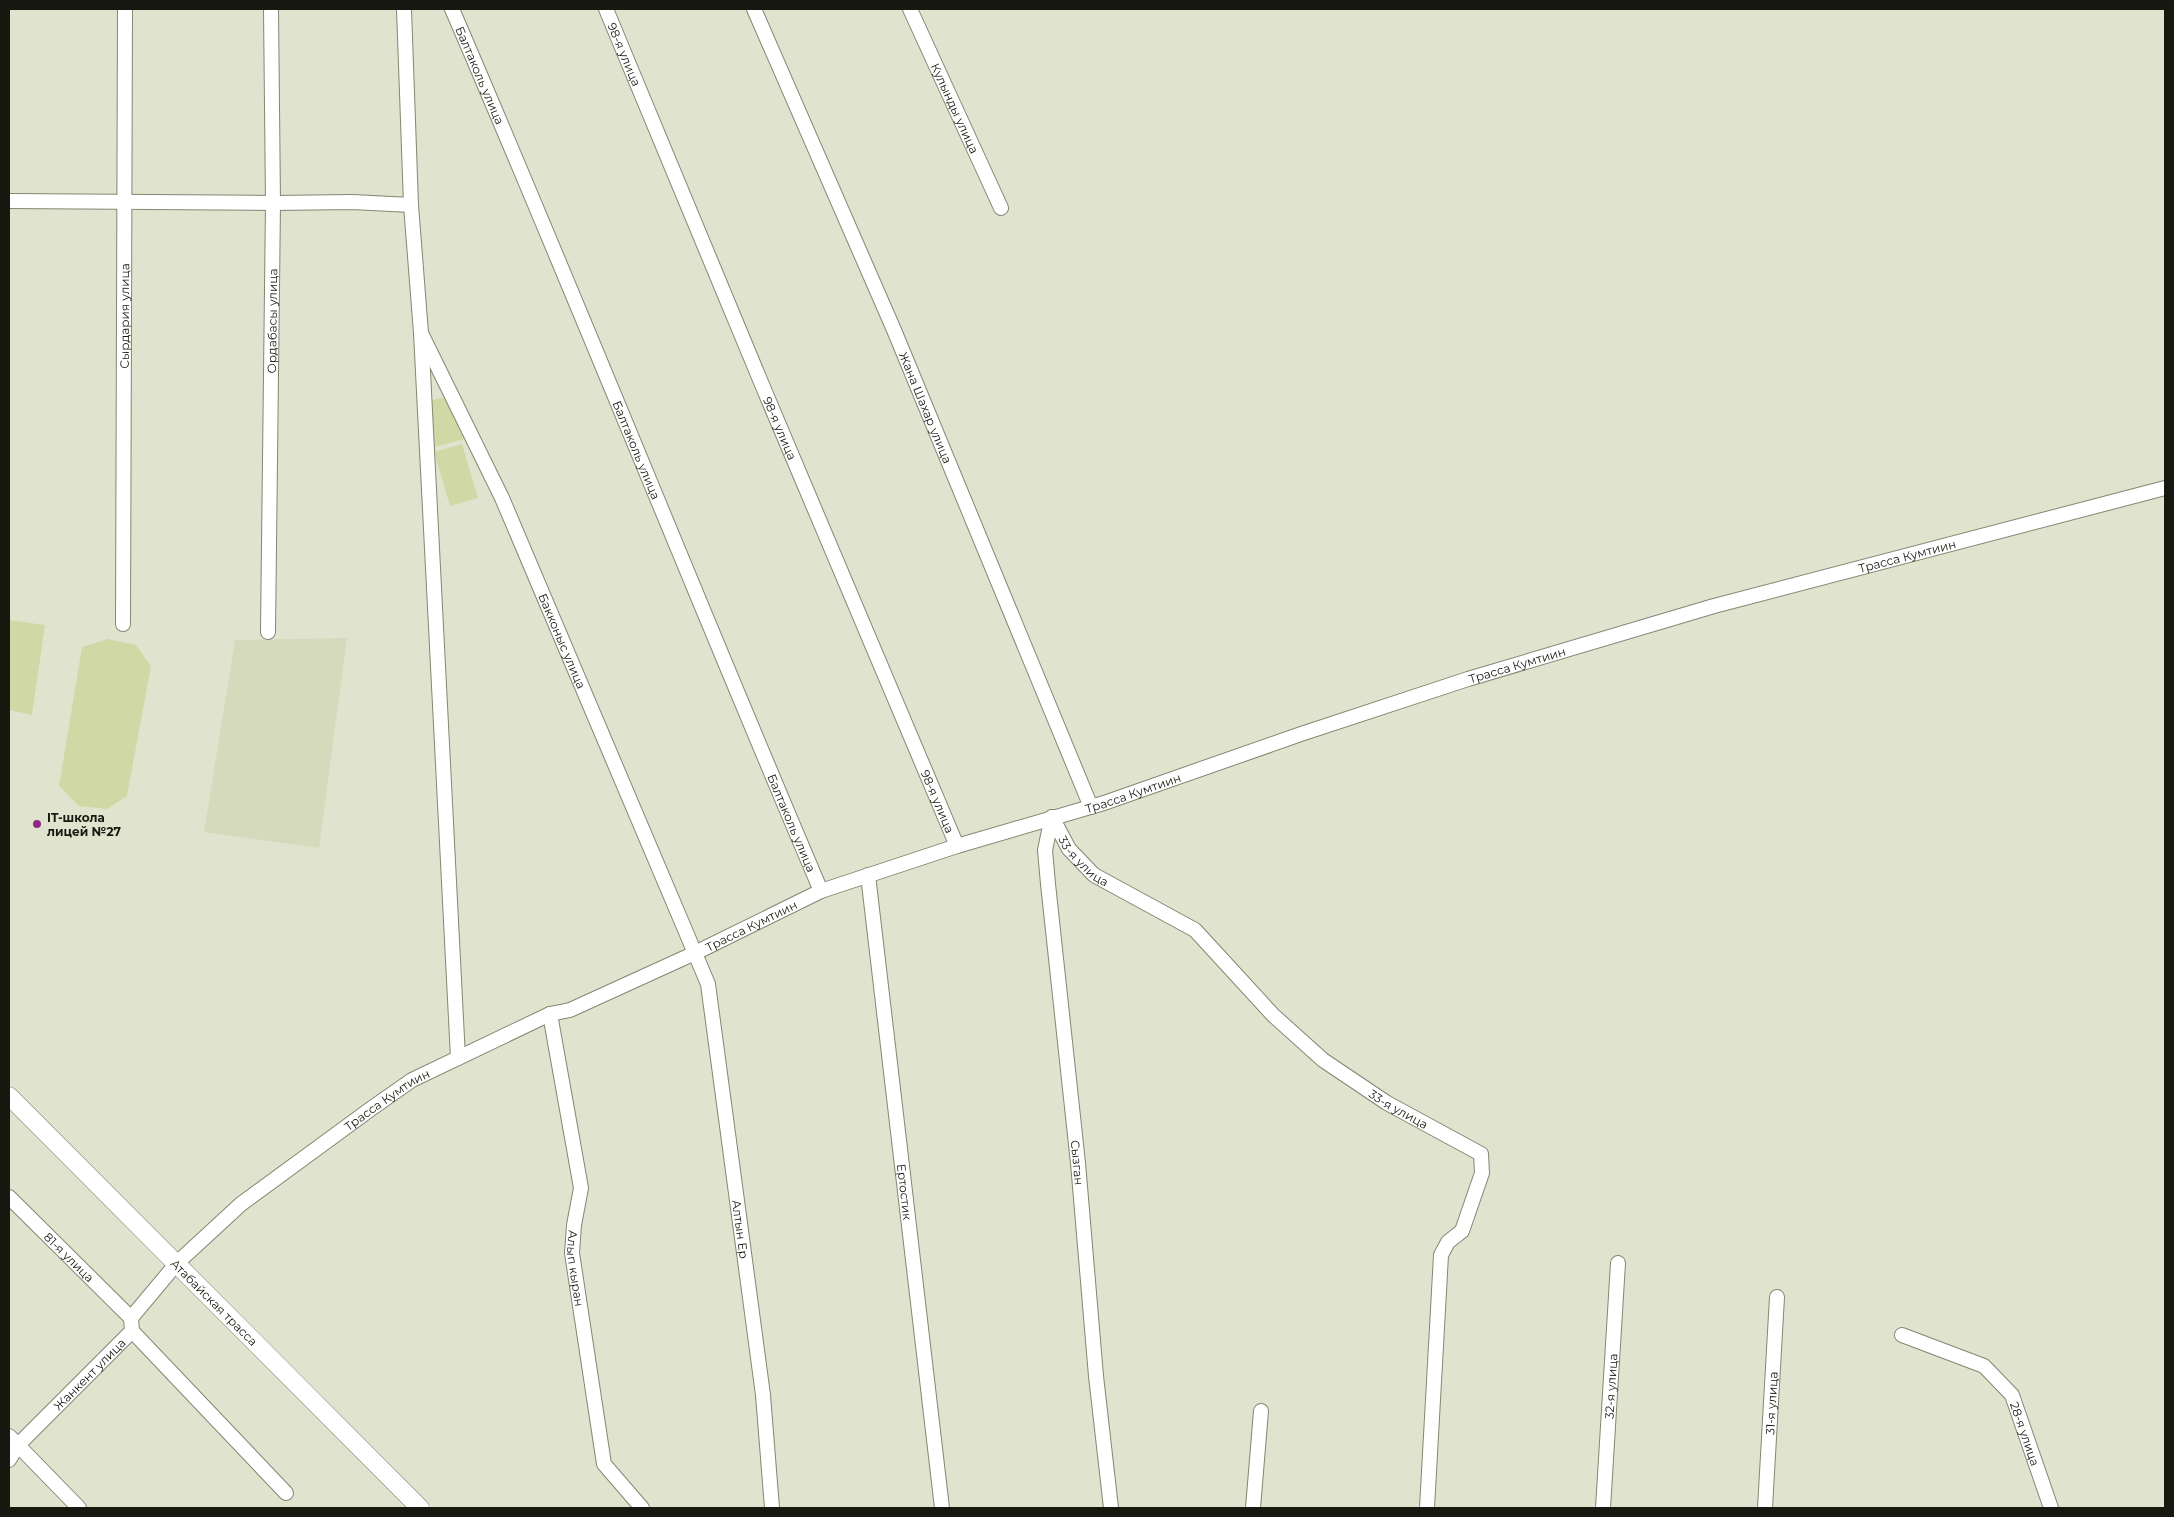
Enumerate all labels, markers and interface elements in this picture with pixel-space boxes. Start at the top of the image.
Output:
street label: 98-я улица [605,20,645,88]
street label: Балтаколь улица [453,24,508,127]
street label: Кулынды улица [928,61,982,156]
street label: Сырдария улица [116,263,132,369]
street label: Ордабасы улица [264,268,280,374]
street label: Жана Шахар улица [896,349,956,466]
street label: 98-я улица [760,394,800,462]
street label: Балтаколь улица [610,398,664,501]
street label: Трасса Кумтиин [1857,536,1957,575]
street label: Бакконыс улица [536,591,589,691]
street label: Трасса Кумтиин [1467,643,1567,686]
street label: 98-я улица [918,767,958,835]
street label: Трасса Кумтиин [1083,769,1183,816]
street label: Балтаколь улица [765,771,820,874]
place label: IT-школа лицей №27 [47,810,122,839]
marker: IT-школа лицей №27 [31,818,43,830]
street label: 33-я улица [1056,833,1111,889]
street label: Трасса Кумтиин [703,897,799,954]
street label: Трасса Кумтиин [341,1065,432,1134]
street label: 33-я улица [1366,1086,1431,1131]
street label: Сызган [1068,1139,1087,1186]
street label: Ертостик [894,1163,916,1221]
street label: Алтын Ер [729,1199,752,1259]
street label: 81-я улица [41,1229,97,1285]
street label: Алып кыран [564,1230,588,1308]
street label: Атабайская трасса [168,1255,261,1349]
street label: Жанкент улица [50,1335,128,1413]
street label: 32-я улица [1601,1353,1620,1419]
street label: 31-я улица [1762,1371,1780,1435]
street label: 28-я улица [2007,1400,2043,1468]

